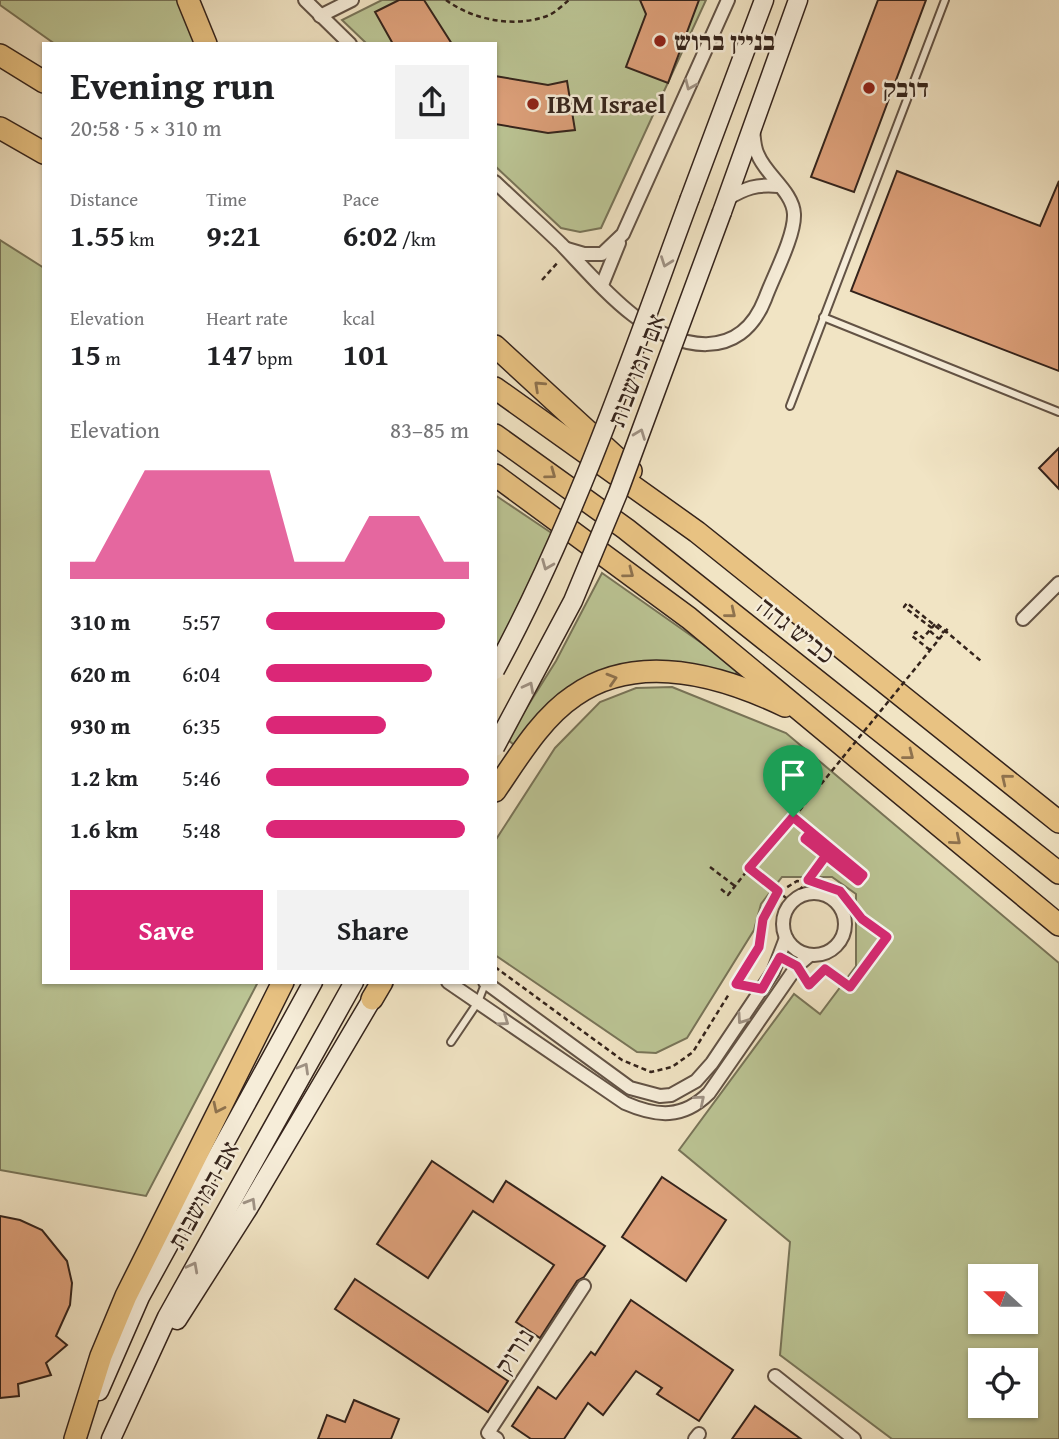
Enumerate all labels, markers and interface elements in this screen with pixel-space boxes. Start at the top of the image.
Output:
place label: בניין ברוש [674,21,775,60]
marker: בניין ברוש [652,33,668,49]
text: Evening run [70,57,274,113]
button: share [395,65,469,139]
place label: דובק [883,68,929,107]
one-way arrow [684,77,698,90]
marker: דובק [861,80,877,96]
place label: IBM Israel [547,84,666,123]
marker: IBM Israel [525,96,541,112]
text: 20:58 · 5 × 310 m [70,111,222,144]
text: Distance [70,185,138,213]
text: Time [206,185,247,213]
text: Pace [343,185,379,213]
text: 1.55 [70,213,125,257]
text: 9:21 [206,213,261,257]
text: 6:02 [343,213,398,257]
text: km [125,225,154,253]
text: /km [398,225,436,253]
one-way arrow [660,256,674,268]
text: Elevation [70,304,144,332]
text: Heart rate [206,304,288,332]
text: kcal [343,304,375,332]
street label: אם המושבות [596,308,675,432]
text: 15 [70,332,101,376]
text: 147 [206,332,253,376]
text: 101 [343,332,389,376]
text: m [101,344,121,372]
text: bpm [253,344,293,372]
one-way arrow [534,382,547,395]
text: Elevation [70,413,160,446]
text: 83–85 m [390,413,469,446]
one-way arrow [632,429,646,441]
one-way arrow [543,466,556,478]
one-way arrow [541,558,555,571]
one-way arrow [621,565,634,577]
street label: כביש גהה [749,587,844,673]
text: 310 m [70,605,131,638]
text: 5:57 [182,605,221,638]
one-way arrow [723,605,735,618]
text: 620 m [70,657,131,690]
text: 6:04 [182,657,221,690]
one-way arrow [606,672,618,687]
one-way arrow [520,682,534,694]
text: 930 m [70,709,131,742]
text: 6:35 [182,709,221,742]
pin [763,745,823,817]
one-way arrow [901,746,914,759]
icon: arrive [774,756,812,794]
text: 1.2 km [70,761,138,794]
text: 5:46 [182,761,221,794]
one-way arrow [1002,775,1015,787]
text: 1.6 km [70,813,138,846]
text: 5:48 [182,813,221,846]
one-way arrow [948,831,960,844]
button: Save [70,890,263,970]
button: Share [277,890,469,970]
one-way arrow [738,1011,750,1024]
one-way arrow [497,1013,510,1026]
one-way arrow [296,1063,309,1076]
one-way arrow [692,1096,705,1108]
one-way arrow [213,1101,227,1113]
street label: אם המושבות [157,1133,248,1256]
one-way arrow [243,1198,256,1211]
one-way arrow [185,1262,199,1274]
north arrow [968,1264,1038,1334]
map controls [968,1264,1038,1418]
street label: נורוק [484,1320,543,1382]
button: locate [968,1348,1038,1418]

